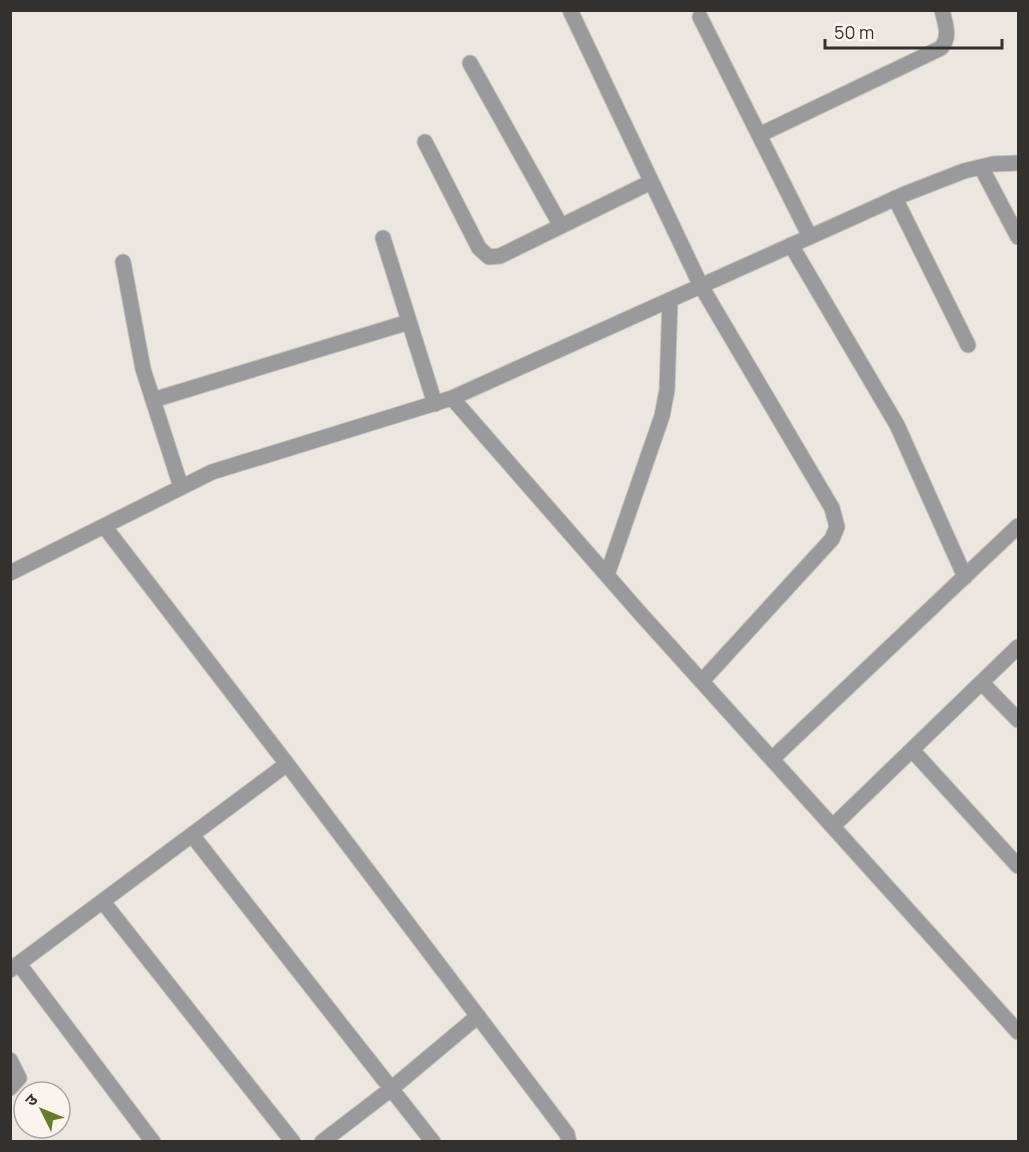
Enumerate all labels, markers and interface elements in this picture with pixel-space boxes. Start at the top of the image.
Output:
scale bar [825,12,1002,50]
text: 50 m [834,20,874,44]
north arrow [12,1080,72,1140]
text: उ [20,1088,43,1111]

